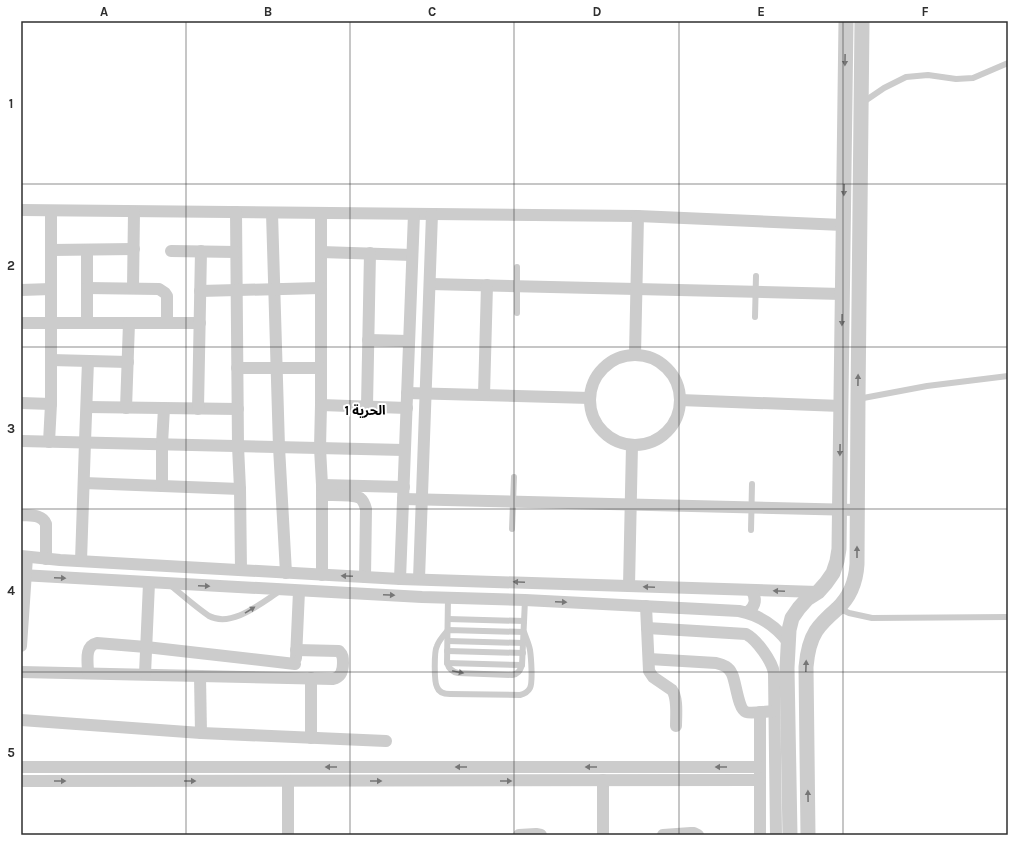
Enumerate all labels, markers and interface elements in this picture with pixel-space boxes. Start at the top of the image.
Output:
text: A [100,4,108,19]
text: B [264,4,272,19]
text: C [428,4,436,19]
text: D [593,4,602,19]
text: E [757,4,765,19]
text: F [921,4,929,19]
one-way arrow [842,54,849,66]
text: 1 [9,96,13,111]
one-way arrow [841,184,847,197]
text: 2 [7,258,15,273]
one-way arrow [839,314,845,327]
one-way arrow [855,373,861,386]
district label: الحرية 1 [344,403,386,418]
text: 3 [7,421,15,436]
one-way arrow [837,444,843,457]
one-way arrow [854,545,860,558]
one-way arrow [340,573,353,579]
one-way arrow [54,575,67,581]
one-way arrow [513,579,525,586]
one-way arrow [198,582,210,589]
text: 4 [7,583,15,598]
one-way arrow [643,583,655,590]
one-way arrow [773,587,785,594]
one-way arrow [383,592,395,599]
one-way arrow [555,599,568,605]
one-way arrow [244,606,256,613]
one-way arrow [803,660,810,672]
one-way arrow [452,670,464,676]
text: 5 [7,745,15,760]
one-way arrow [324,764,337,770]
one-way arrow [454,764,467,770]
one-way arrow [584,764,597,770]
one-way arrow [714,764,727,770]
one-way arrow [54,778,67,784]
one-way arrow [184,778,197,784]
one-way arrow [370,778,383,784]
one-way arrow [500,778,513,784]
one-way arrow [805,789,811,802]

